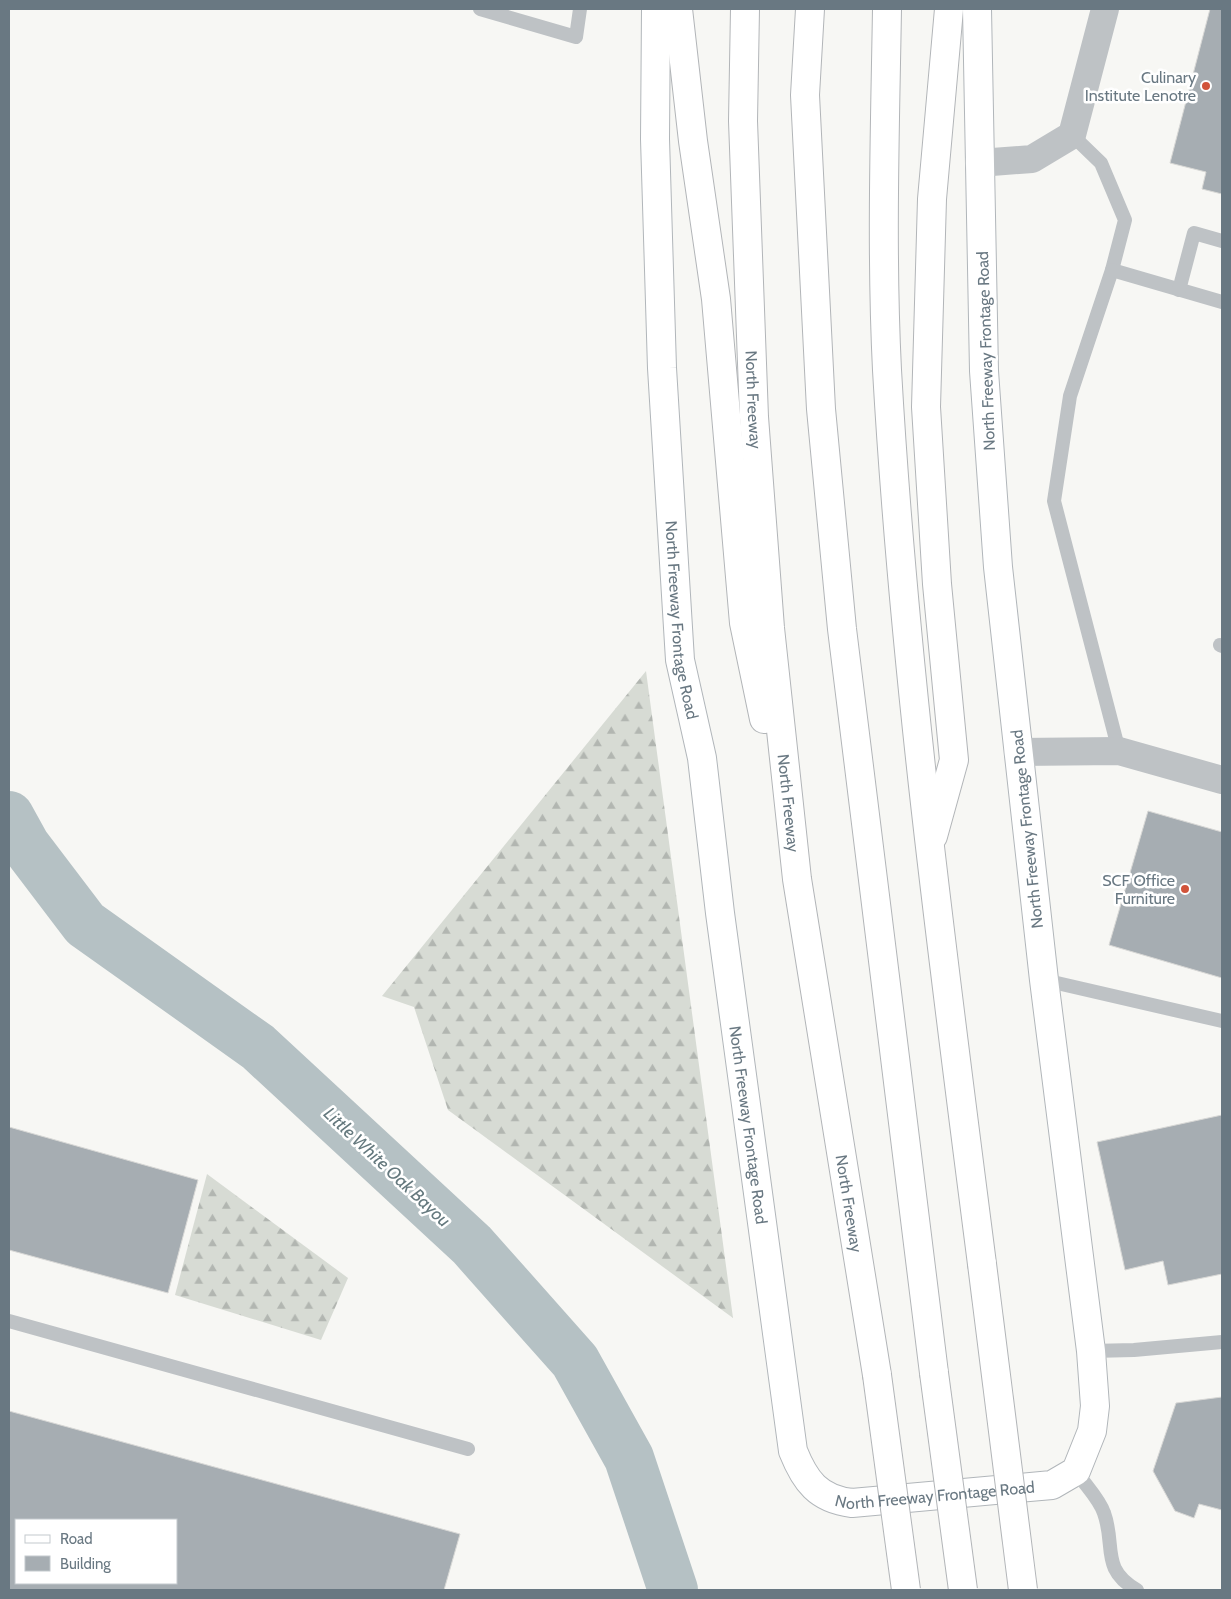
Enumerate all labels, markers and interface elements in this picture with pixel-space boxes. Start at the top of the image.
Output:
place label: Culinary Institute Lenotre [1085,68,1196,105]
marker: Culinary Institute Lenotre [1200,80,1212,92]
street label: North Freeway Frontage Road [973,251,999,451]
street label: North Freeway [742,350,766,450]
street label: North Freeway Frontage Road [662,520,702,721]
street label: North Freeway Frontage Road [1007,729,1047,929]
street label: North Freeway [774,753,804,853]
place label: SCF Office Furniture [1102,871,1175,908]
marker: SCF Office Furniture [1179,883,1191,895]
street label: North Freeway Frontage Road [726,1025,772,1225]
water label: Little White Oak Bayou [319,1103,455,1231]
street label: North Freeway [832,1153,867,1254]
street label: North Freeway Frontage Road [833,1477,1035,1513]
legend [15,1519,178,1584]
text: Road [60,1530,93,1548]
text: Building [60,1555,111,1573]

